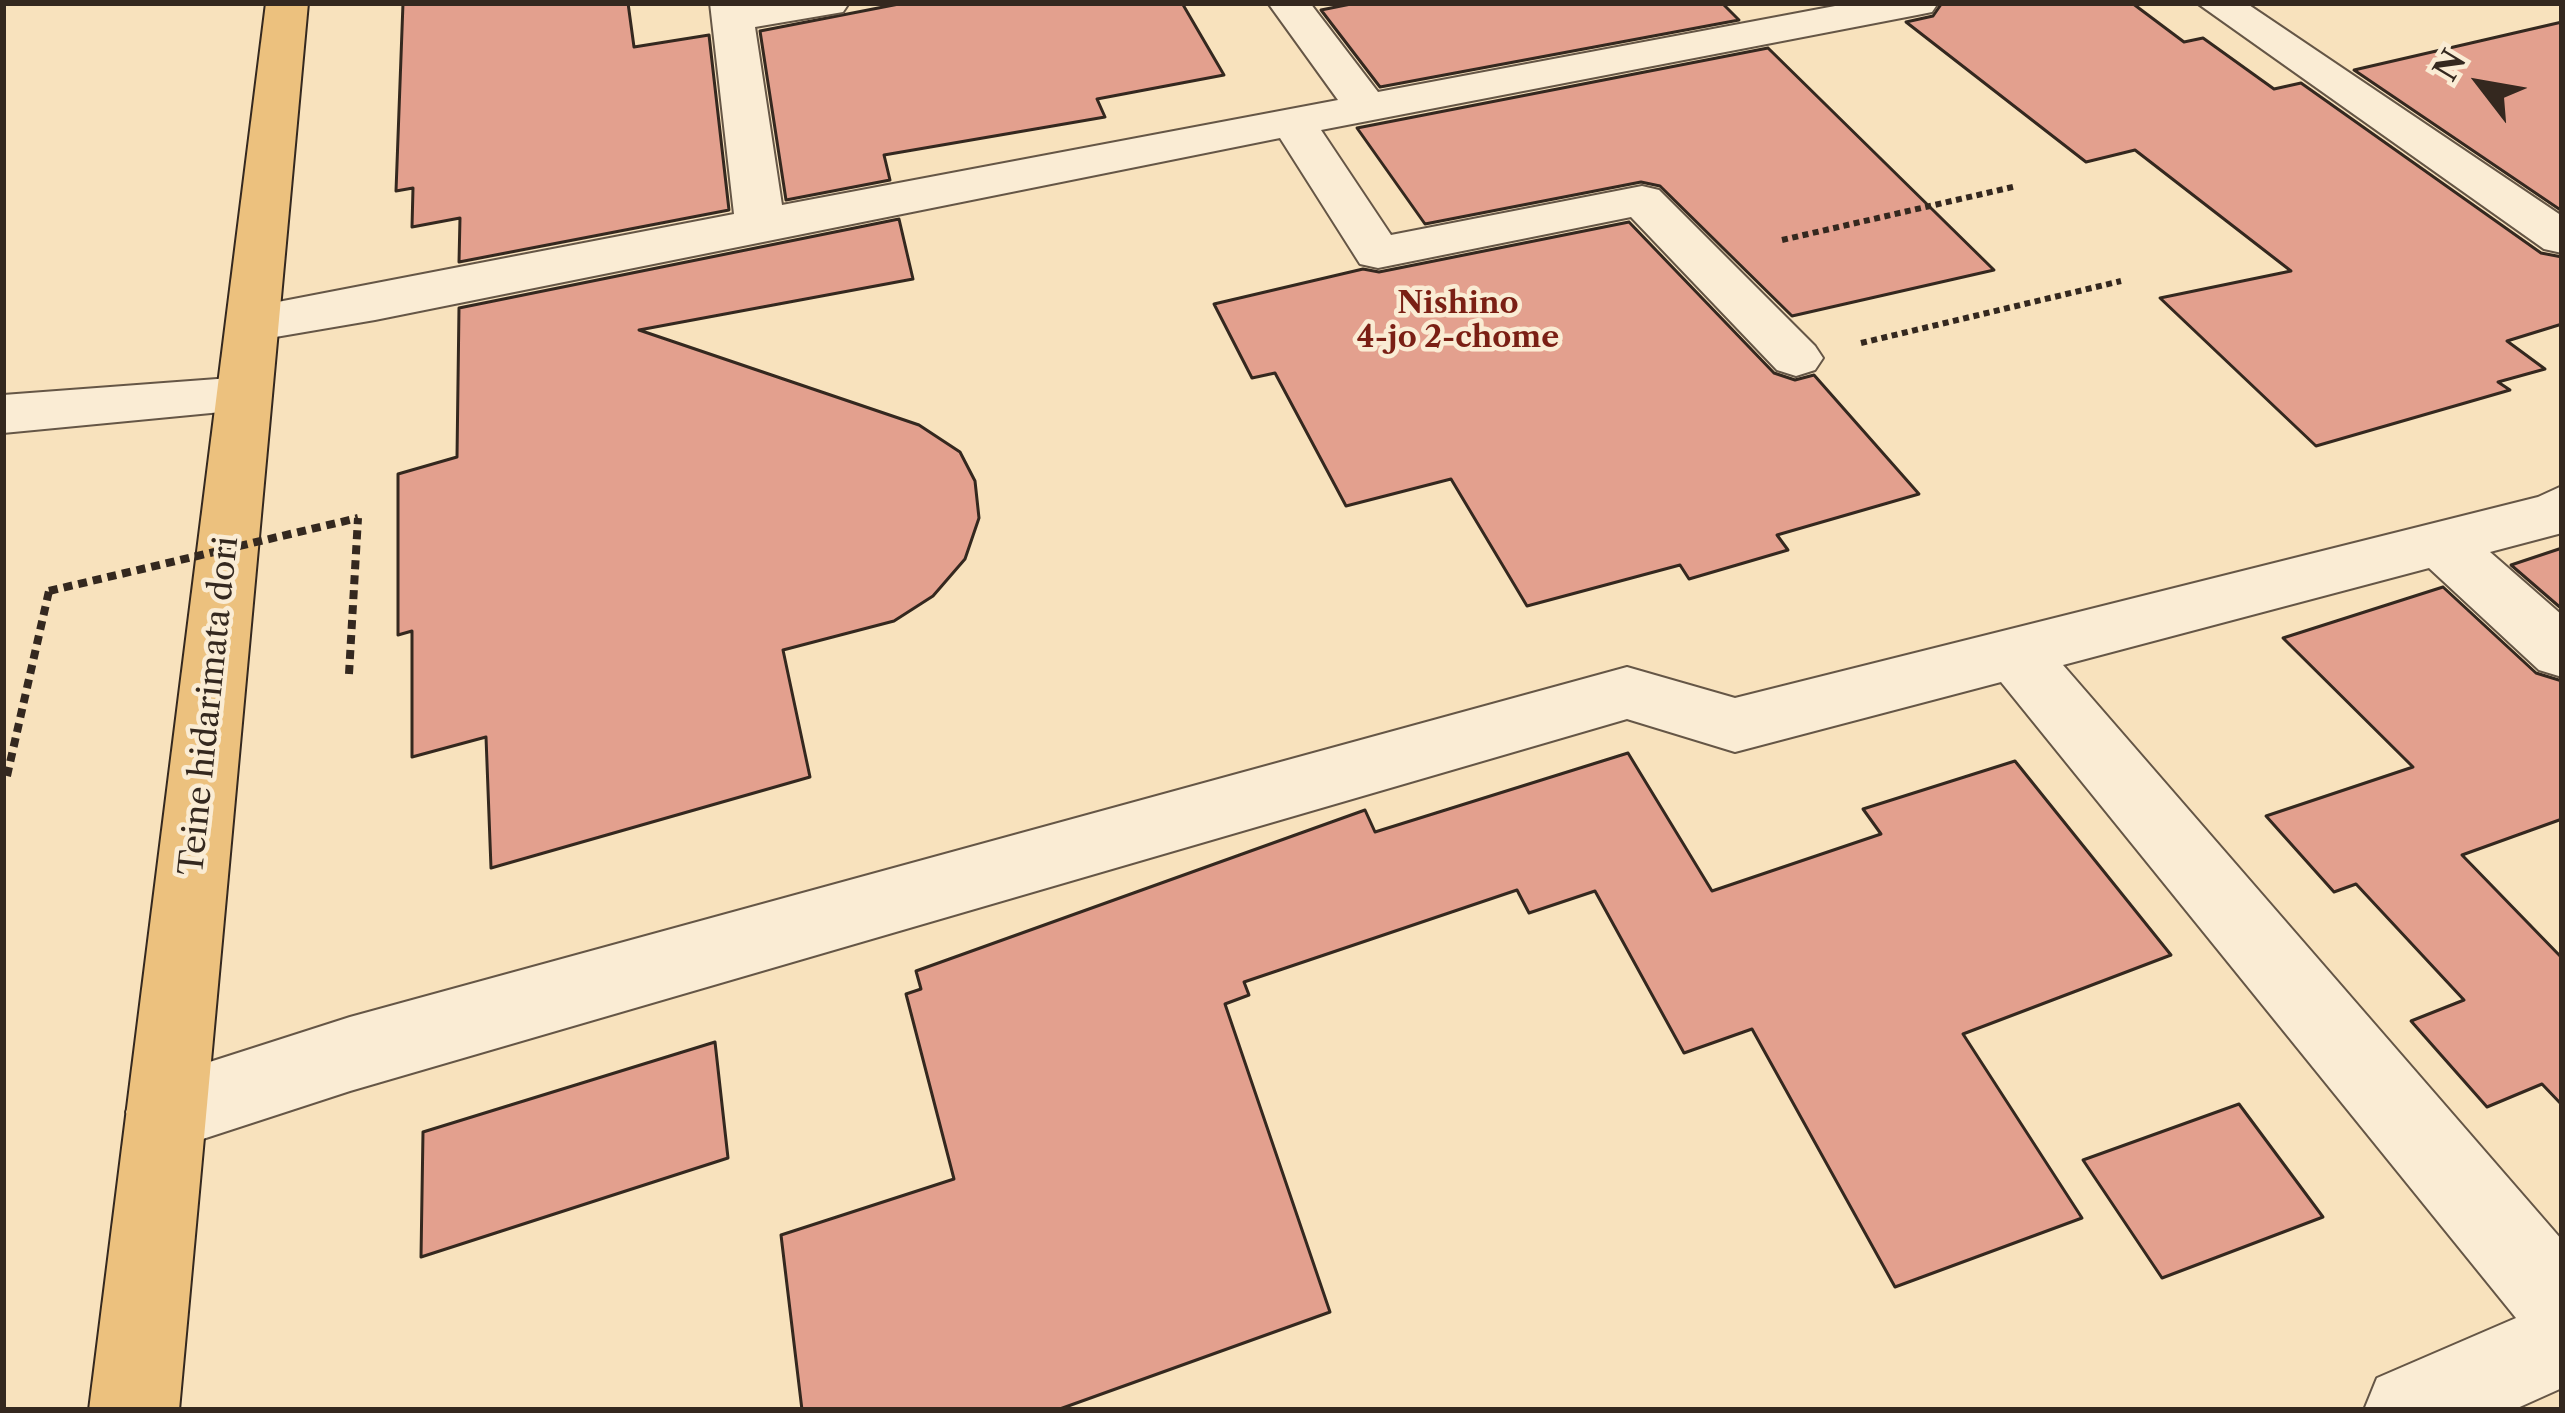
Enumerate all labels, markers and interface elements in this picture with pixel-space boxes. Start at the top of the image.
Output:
north arrow [2421,24,2541,144]
text: N [2425,42,2475,88]
district label: Nishino 4-jo 2-chome [1357,286,1559,356]
street label: Teine hidarimata dori [173,535,247,877]

